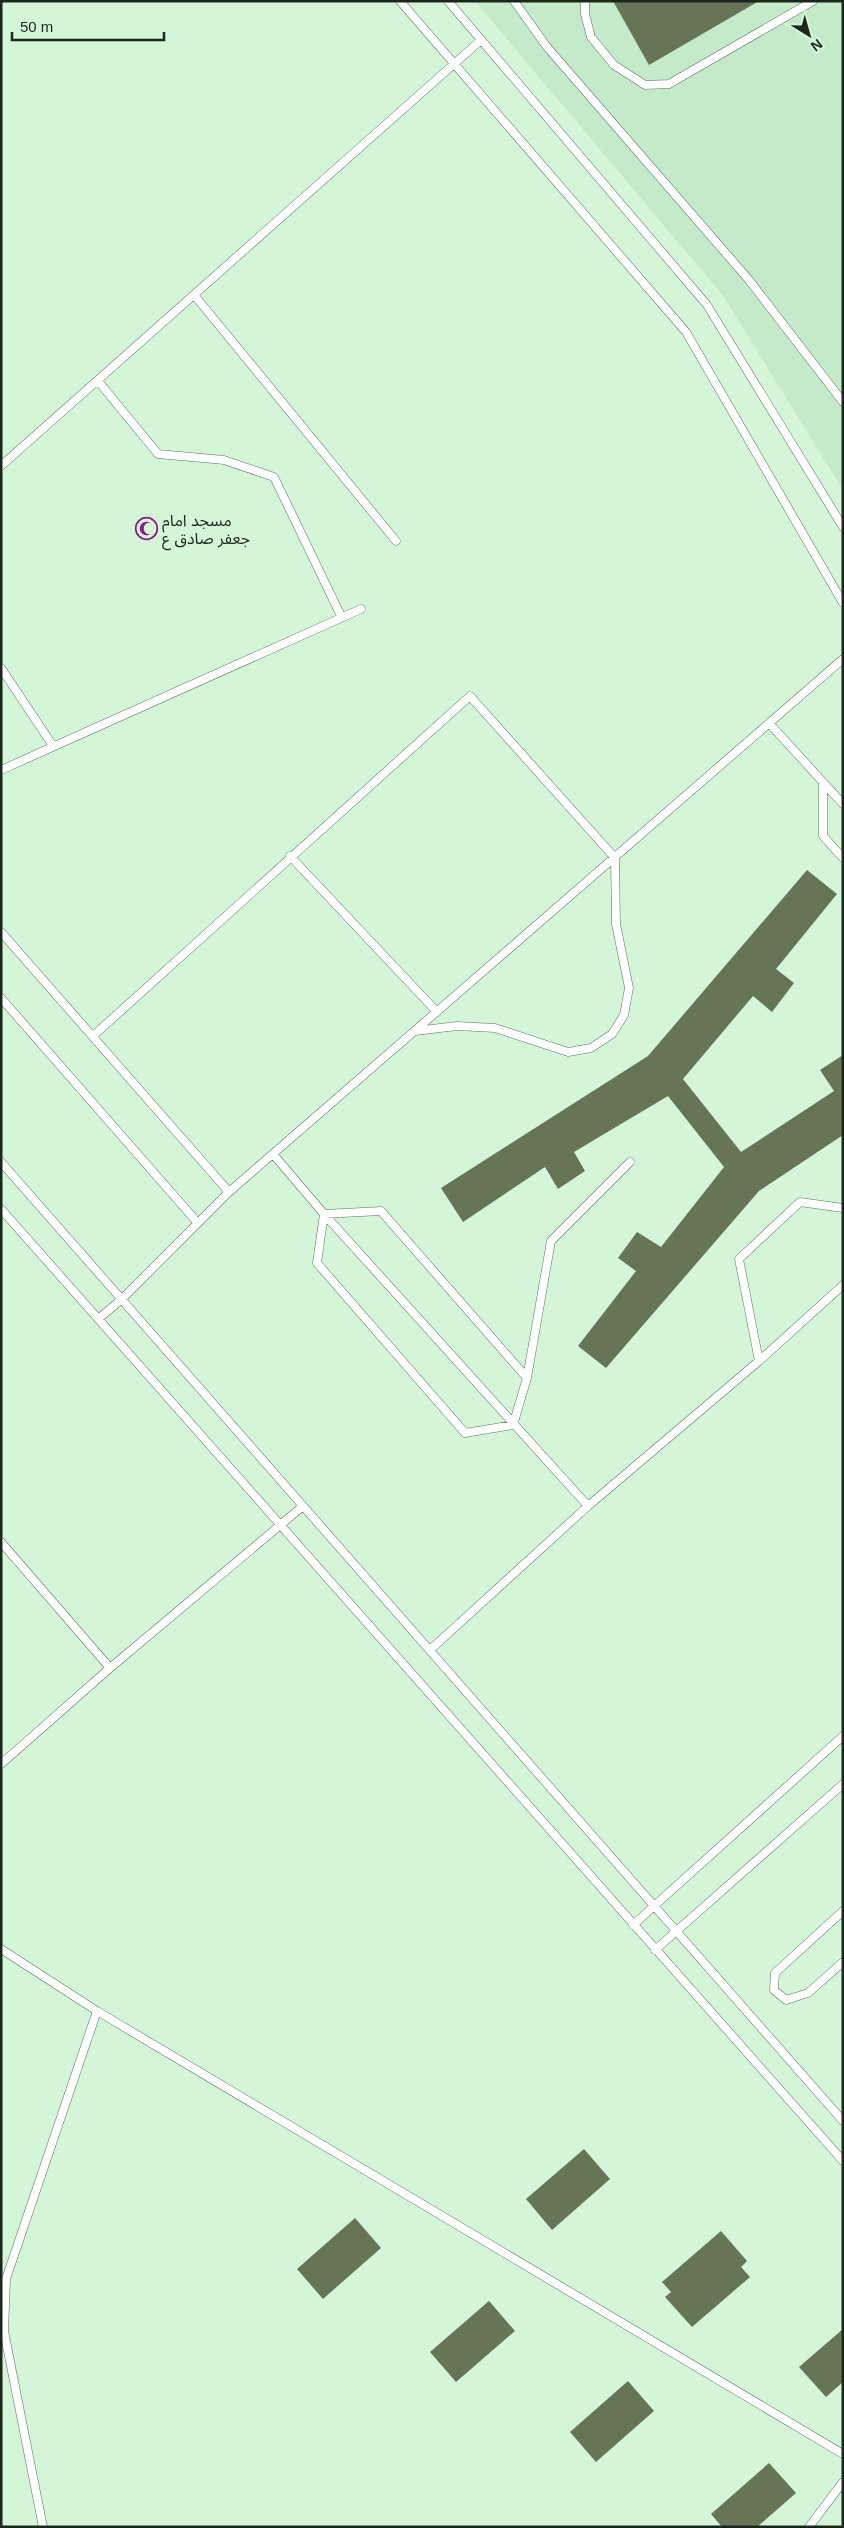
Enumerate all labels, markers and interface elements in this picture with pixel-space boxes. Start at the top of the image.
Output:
scale bar [12,10,165,42]
north arrow [784,10,834,60]
text: 50 m [20,18,53,35]
text: N [808,36,826,55]
place label: مسجد امام جعفر صادق ع [162,512,250,551]
mosque icon: مسجد امام جعفر صادق ع [134,517,158,541]

